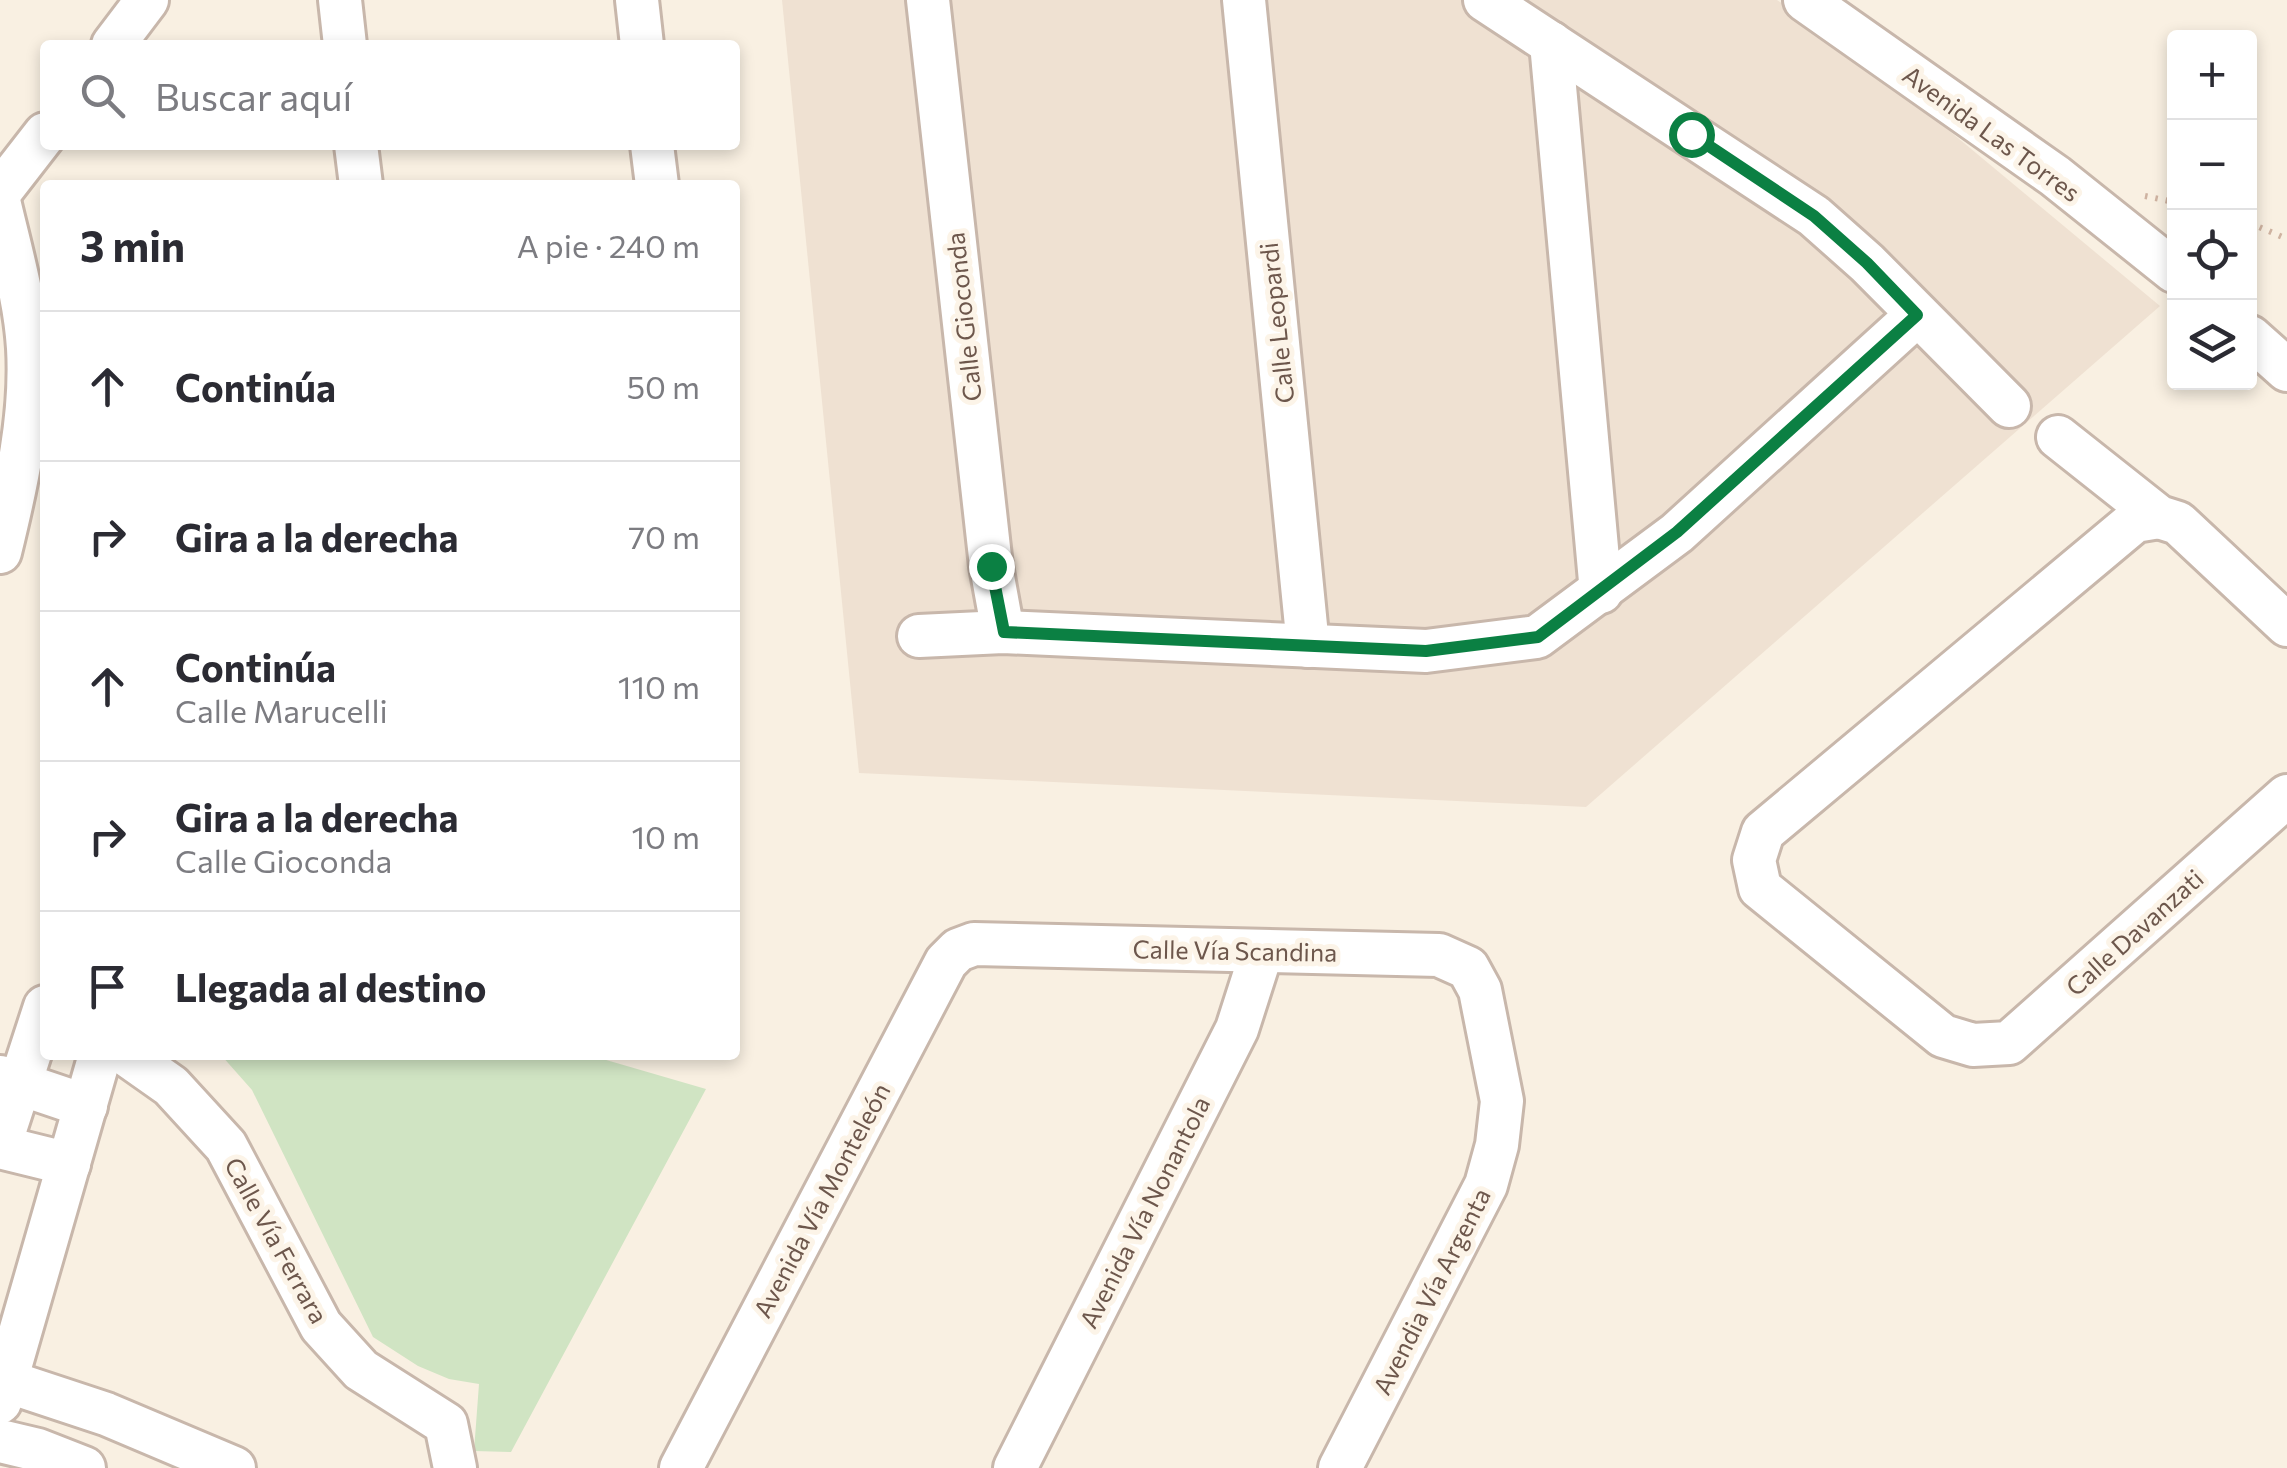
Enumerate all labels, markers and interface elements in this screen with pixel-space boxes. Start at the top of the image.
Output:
map controls [2167,30,2257,390]
button: + [2167,30,2257,120]
search box [40,40,740,150]
street label: Avenida Las Torres [1898,59,2086,207]
icon: search [75,68,130,123]
text: Buscar aquí [155,72,352,119]
route start [1669,112,1715,158]
button: − [2167,120,2257,210]
button: locate [2167,210,2257,300]
text: 3 min [80,219,185,271]
text: A pie · 240 m [517,225,700,265]
street label: Calle Gioconda [939,231,987,403]
street label: Calle Leopardi [1253,241,1299,405]
button: layers [2167,300,2257,390]
icon: ahead [80,359,135,414]
text: Continúa [175,363,336,410]
text: 50 m [627,366,700,406]
icon: right [80,509,135,564]
text: Gira a la derecha [175,513,459,560]
text: 70 m [628,516,700,556]
route end [969,544,1015,590]
text: Continúa [175,643,336,690]
icon: ahead [80,659,135,714]
text: 110 m [618,666,700,706]
text: Calle Marucelli [175,690,388,730]
text: Gira a la derecha [175,793,459,840]
icon: right [80,809,135,864]
text: 10 m [631,816,700,856]
text: Calle Gioconda [175,840,392,880]
street label: Calle Davanzati [2059,863,2209,1001]
street label: Calle Vía Scandina [1132,933,1338,967]
icon: arrive [80,959,135,1014]
text: Llegada al destino [175,963,486,1010]
street label: Avenida Vía Monteleón [746,1078,896,1322]
street label: Avenida Vía Nonantola [1073,1091,1215,1333]
street label: Calle Vía Ferrara [219,1152,335,1328]
street label: Avendia Vía Argenta [1366,1183,1496,1399]

